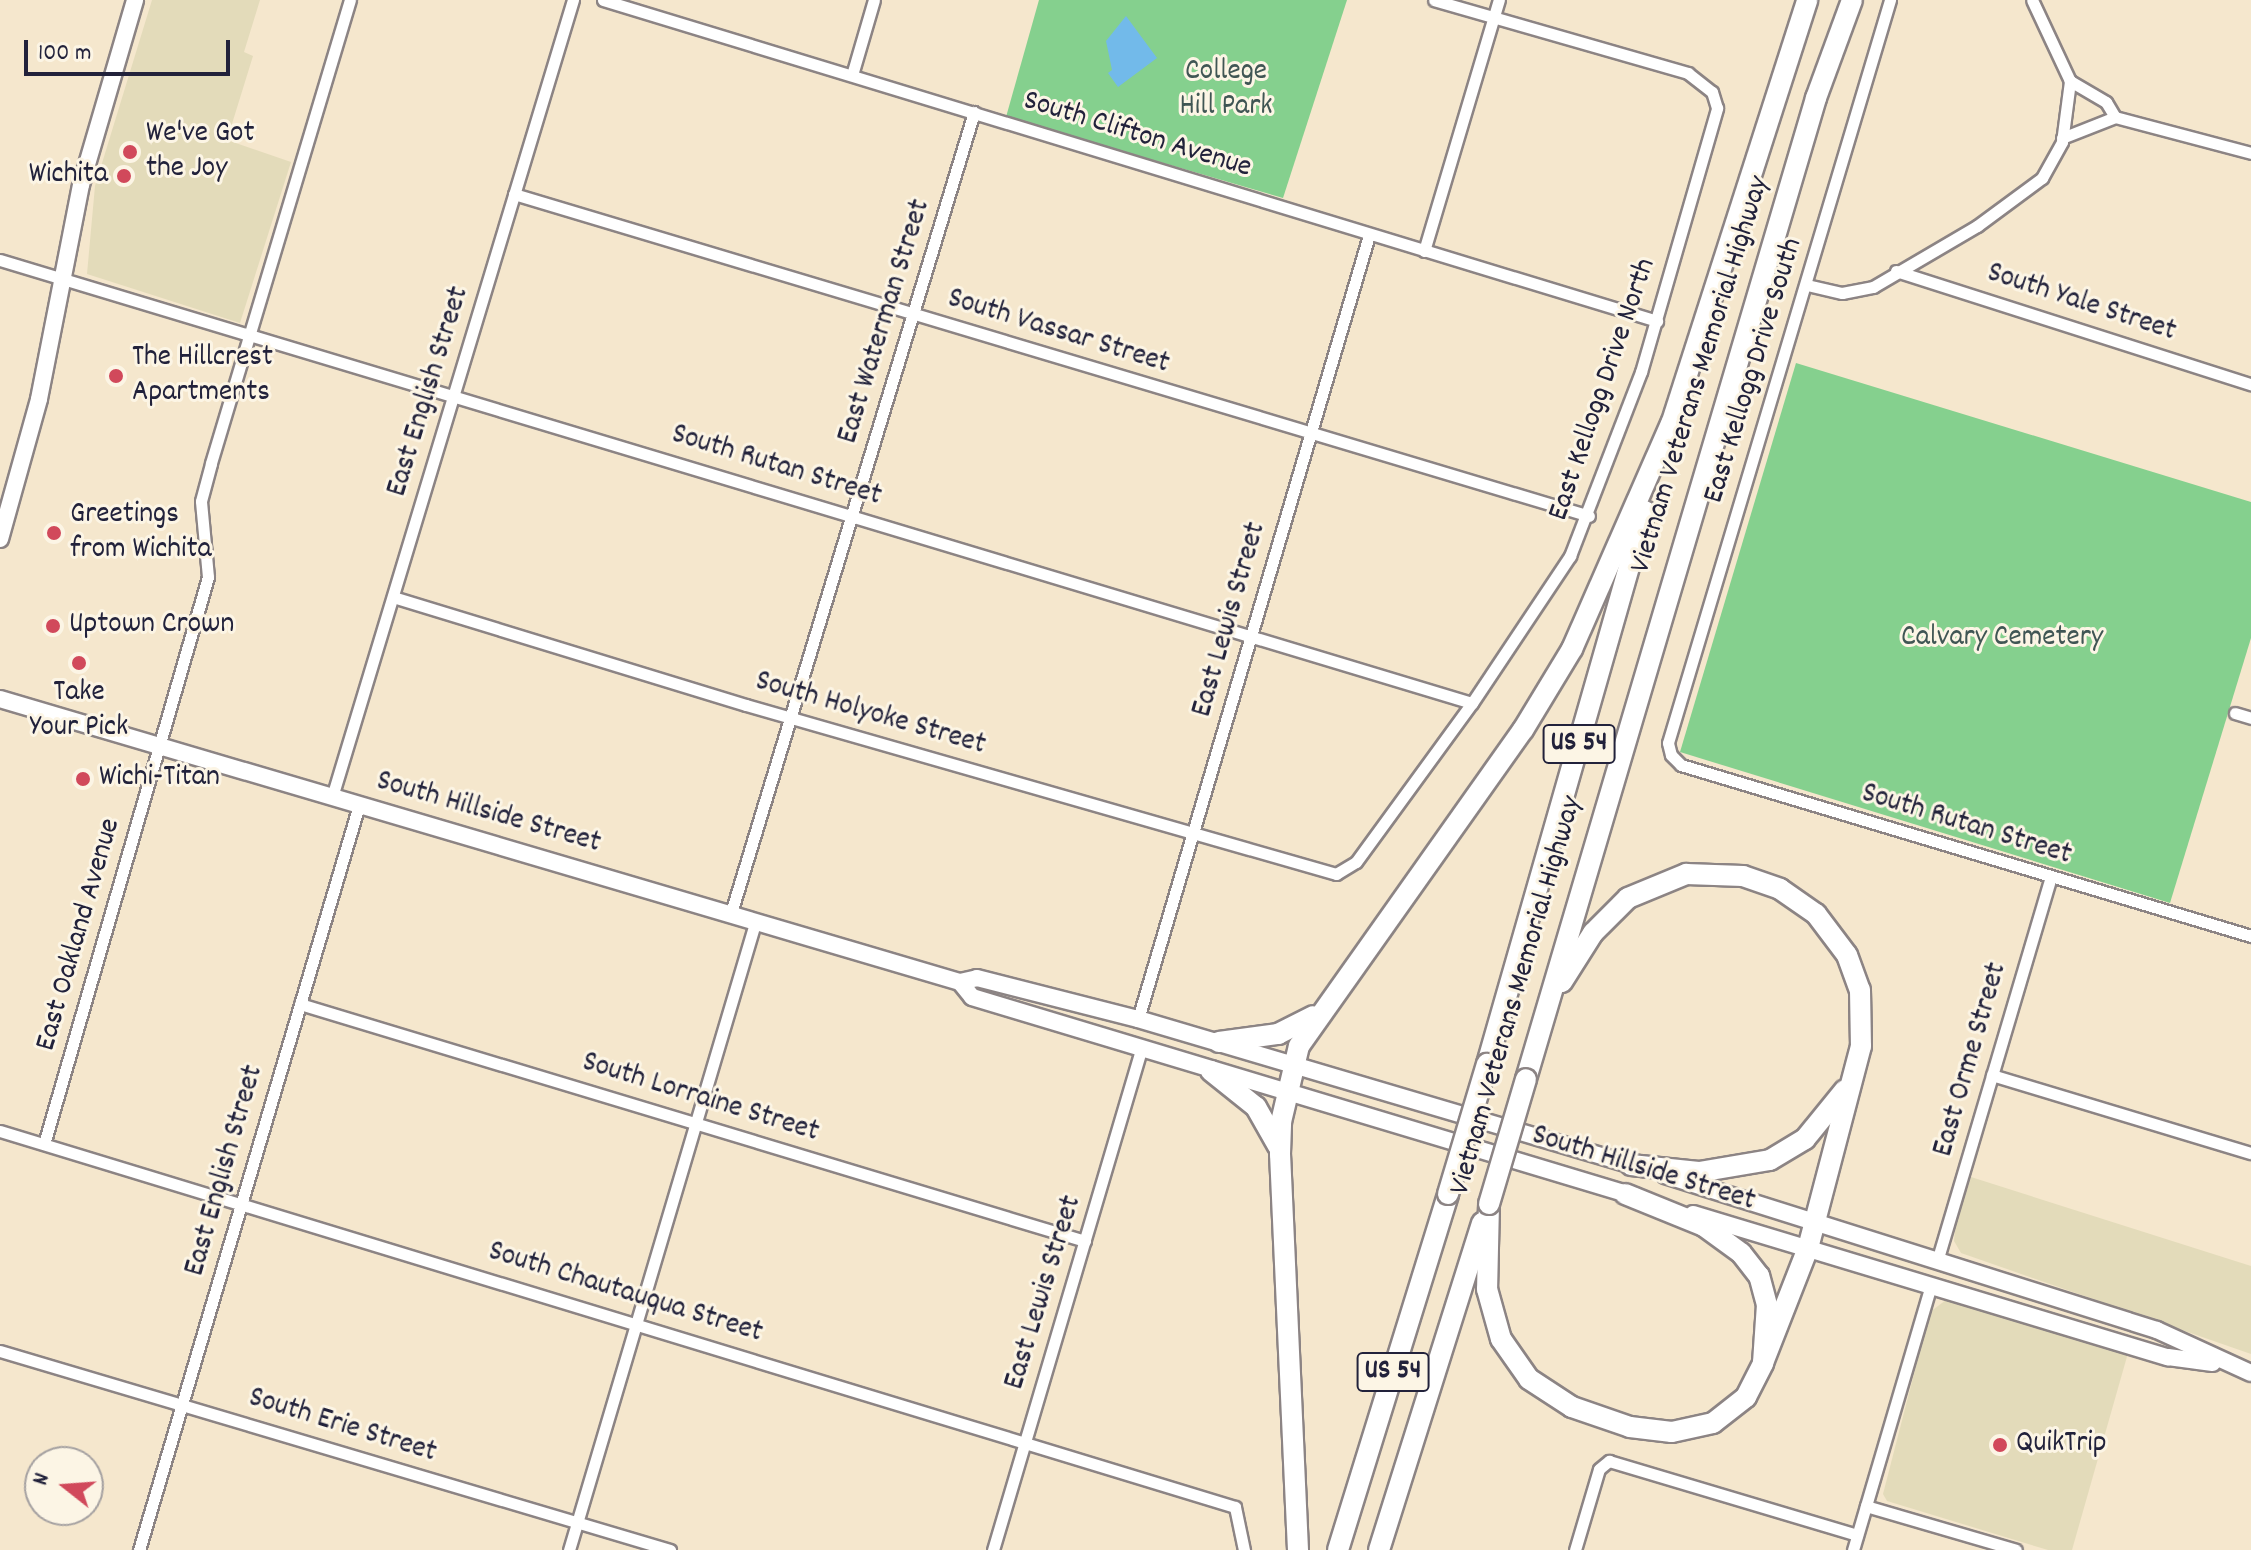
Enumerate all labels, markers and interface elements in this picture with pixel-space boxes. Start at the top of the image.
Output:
scale bar [28,24,234,74]
text: 100 m [38,37,91,71]
park label: College Hill Park [1179,55,1273,126]
street label: South Clifton Avenue [1019,84,1255,188]
place label: We've Got the Joy [146,117,254,188]
marker: We've Got the Joy [121,143,139,161]
place label: Wichita [29,158,108,194]
marker: Wichita [115,167,133,185]
street label: Vietnam Veterans Memorial Highway [1624,172,1780,578]
street label: East Waterman Street [832,196,940,448]
street label: East Kellogg Drive South [1698,234,1812,508]
street label: East Kellogg Drive North [1542,254,1666,526]
street label: South Yale Street [1982,257,2180,351]
street label: South Vassar Street [943,282,1173,384]
street label: East English Street [381,283,479,501]
place label: The Hillcrest Apartments [132,341,273,412]
marker: The Hillcrest Apartments [107,367,125,385]
street label: South Rutan Street [667,418,885,516]
place label: Greetings from Wichita [70,498,212,568]
street label: East Lewis Street [1186,518,1276,722]
marker: Greetings from Wichita [45,524,63,542]
place label: Uptown Crown [69,608,234,644]
marker: Uptown Crown [44,617,62,635]
park label: Calvary Cemetery [1901,621,2103,657]
marker: Take Your Pick [70,654,88,672]
street label: South Holyoke Street [751,665,989,765]
place label: Take Your Pick [30,676,128,746]
road number: US 54 [1541,720,1617,768]
place label: Wichi-Titan [99,761,220,797]
street label: South Hillside Street [372,765,604,863]
marker: Wichi-Titan [74,770,92,788]
street label: South Rutan Street [1857,777,2075,875]
street label: Vietnam Veterans Memorial Highway [1444,793,1592,1199]
street label: East Oakland Avenue [30,815,130,1055]
street label: East Orme Street [1927,959,2017,1161]
street label: South Lorraine Street [577,1046,823,1152]
street label: East English Street [179,1061,273,1281]
street label: South Hillside Street [1527,1119,1759,1221]
street label: East Lewis Street [998,1192,1092,1394]
street label: South Chautauqua Street [483,1235,767,1353]
road number: US 54 [1355,1348,1431,1396]
street label: South Erie Street [244,1381,440,1473]
place label: QuikTrip [2016,1427,2107,1463]
marker: QuikTrip [1991,1436,2009,1454]
north arrow [24,1446,104,1526]
text: N [26,1470,59,1489]

